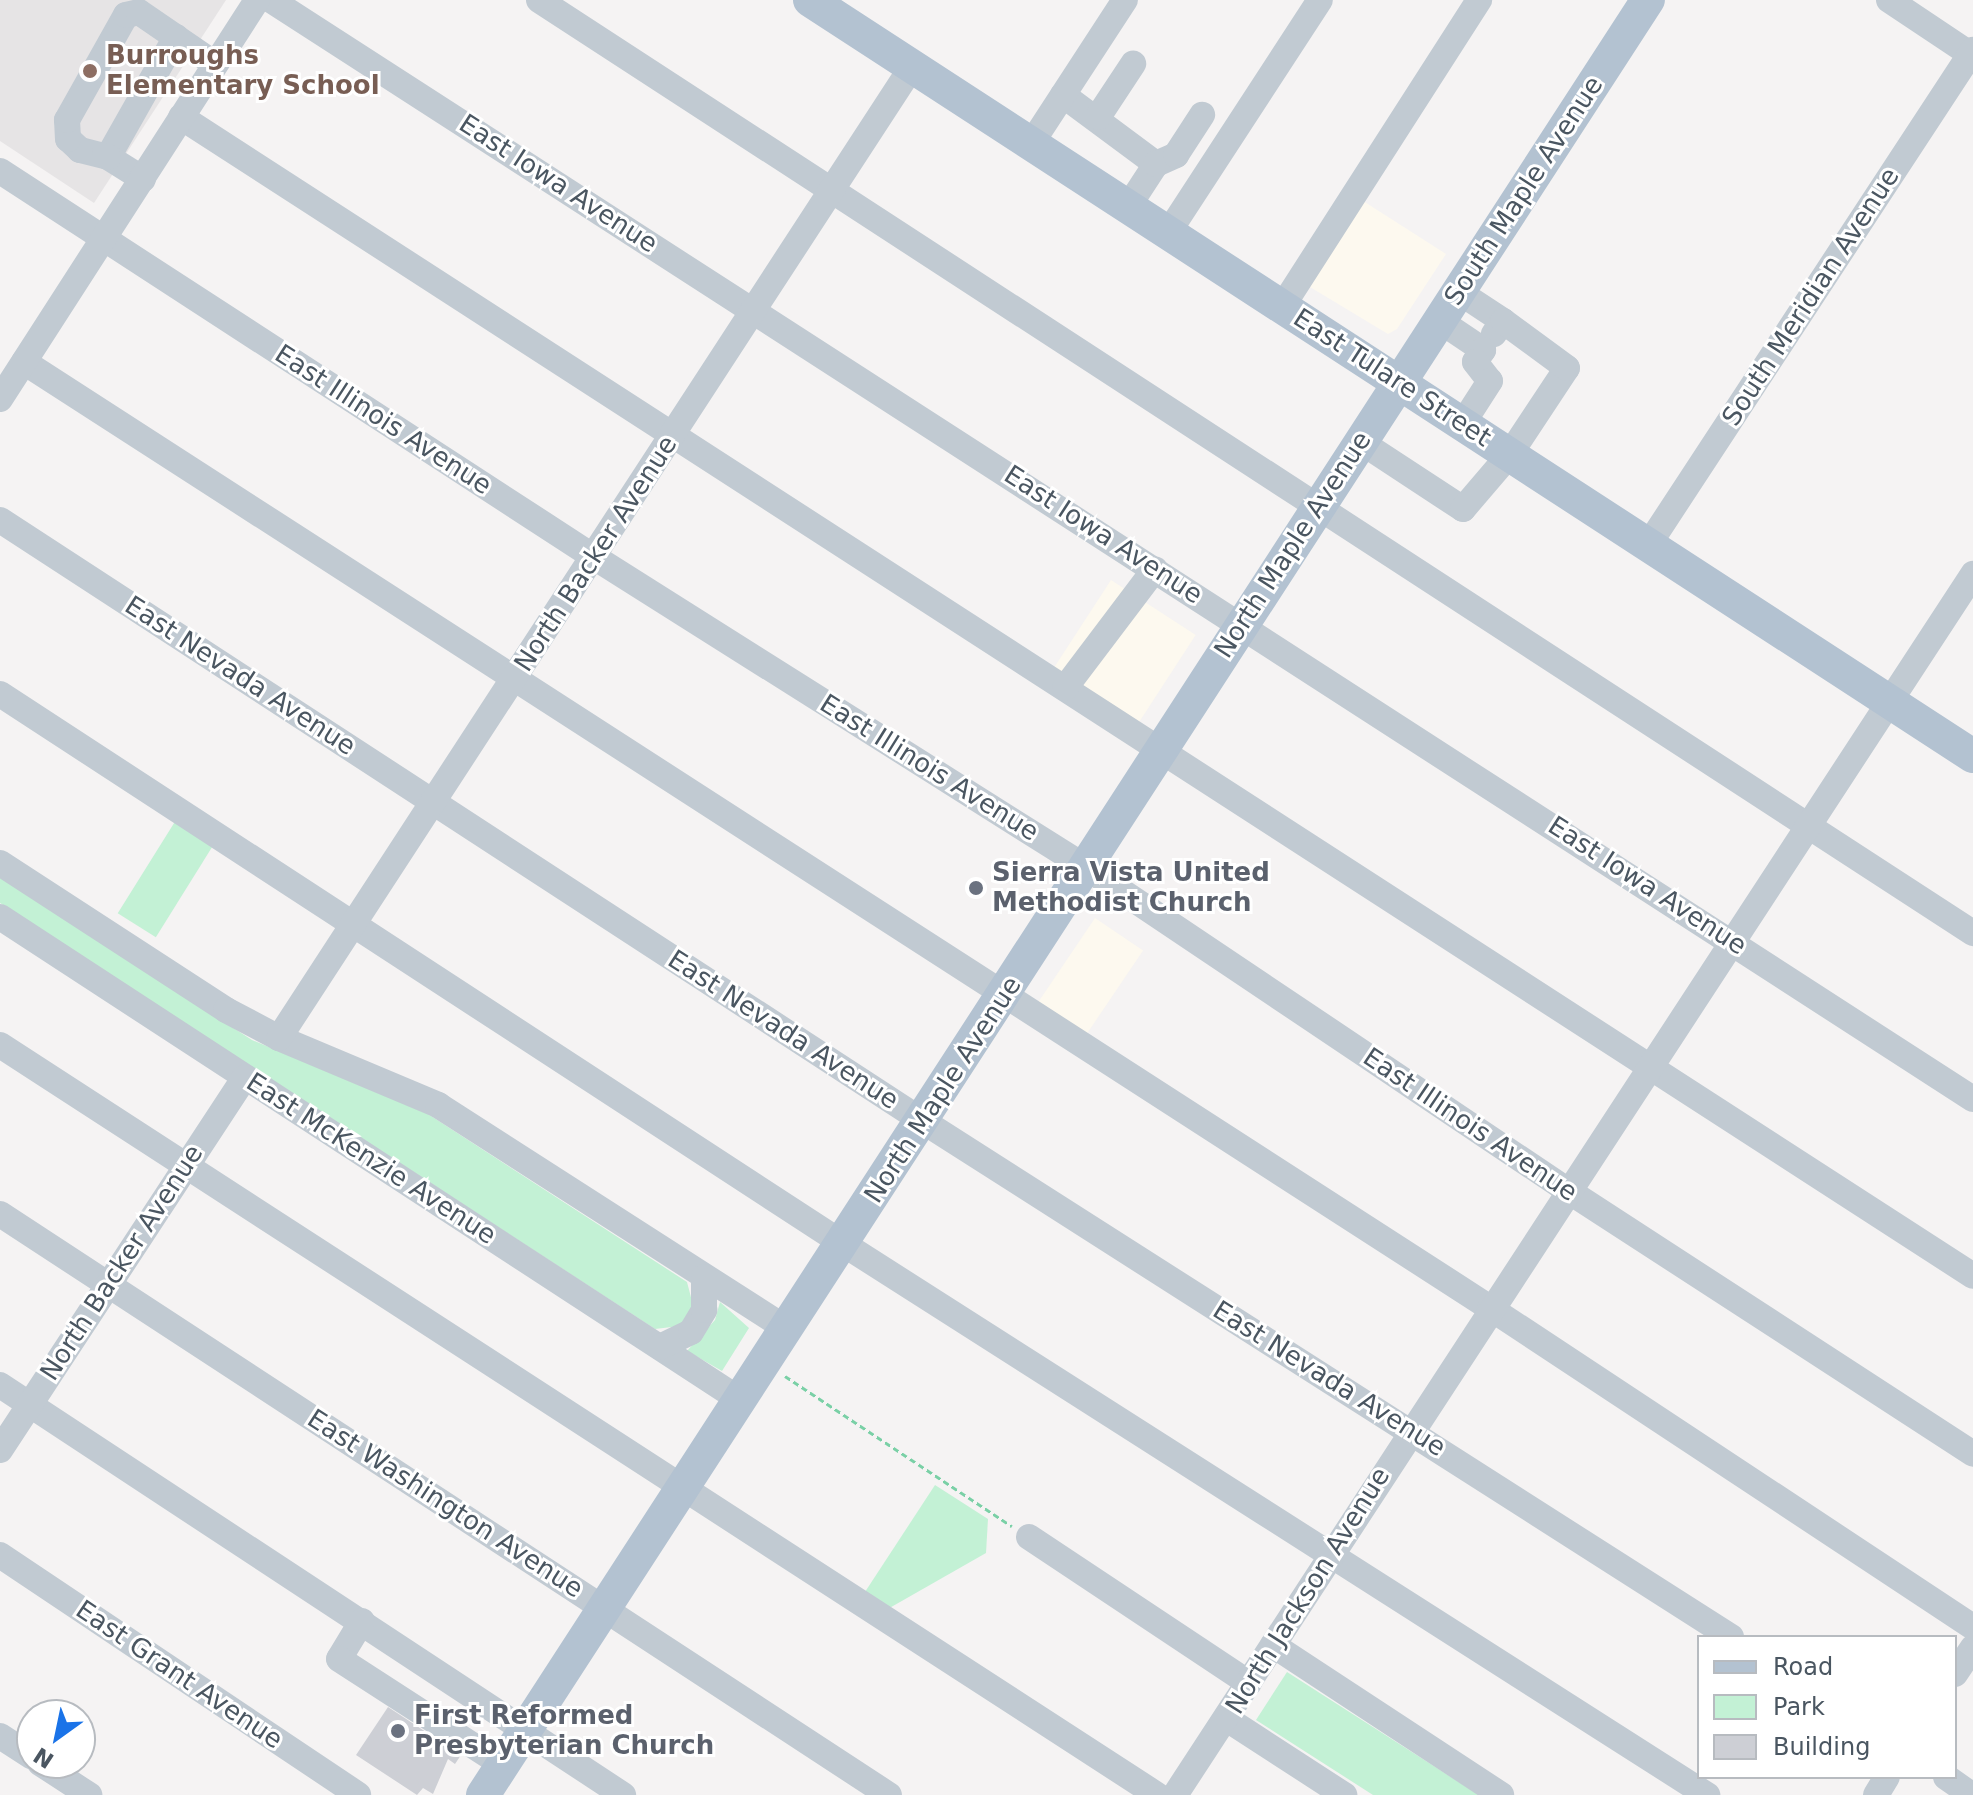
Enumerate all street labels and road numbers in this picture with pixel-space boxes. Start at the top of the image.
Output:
street label: South Maple Avenue [1438,71,1610,311]
street label: East Iowa Avenue [453,108,663,260]
street label: South Meridian Avenue [1716,162,1906,432]
street label: East Tulare Street [1287,302,1497,454]
street label: East Illinois Avenue [269,338,497,502]
street label: North Maple Avenue [1208,426,1378,664]
street label: North Backer Avenue [508,430,684,678]
street label: East Iowa Avenue [998,459,1208,611]
street label: East Nevada Avenue [119,590,361,762]
street label: East Illinois Avenue [814,688,1044,848]
street label: East Iowa Avenue [1542,810,1752,962]
street label: East Nevada Avenue [662,944,904,1116]
street label: North Maple Avenue [858,971,1028,1209]
street label: East Illinois Avenue [1357,1042,1583,1208]
street label: East McKenzie Avenue [240,1067,502,1251]
street label: North Backer Avenue [34,1139,210,1387]
street label: East Nevada Avenue [1207,1295,1451,1463]
street label: East Washington Avenue [301,1403,589,1605]
street label: North Jackson Avenue [1219,1462,1397,1720]
street label: East Grant Avenue [70,1594,288,1756]

